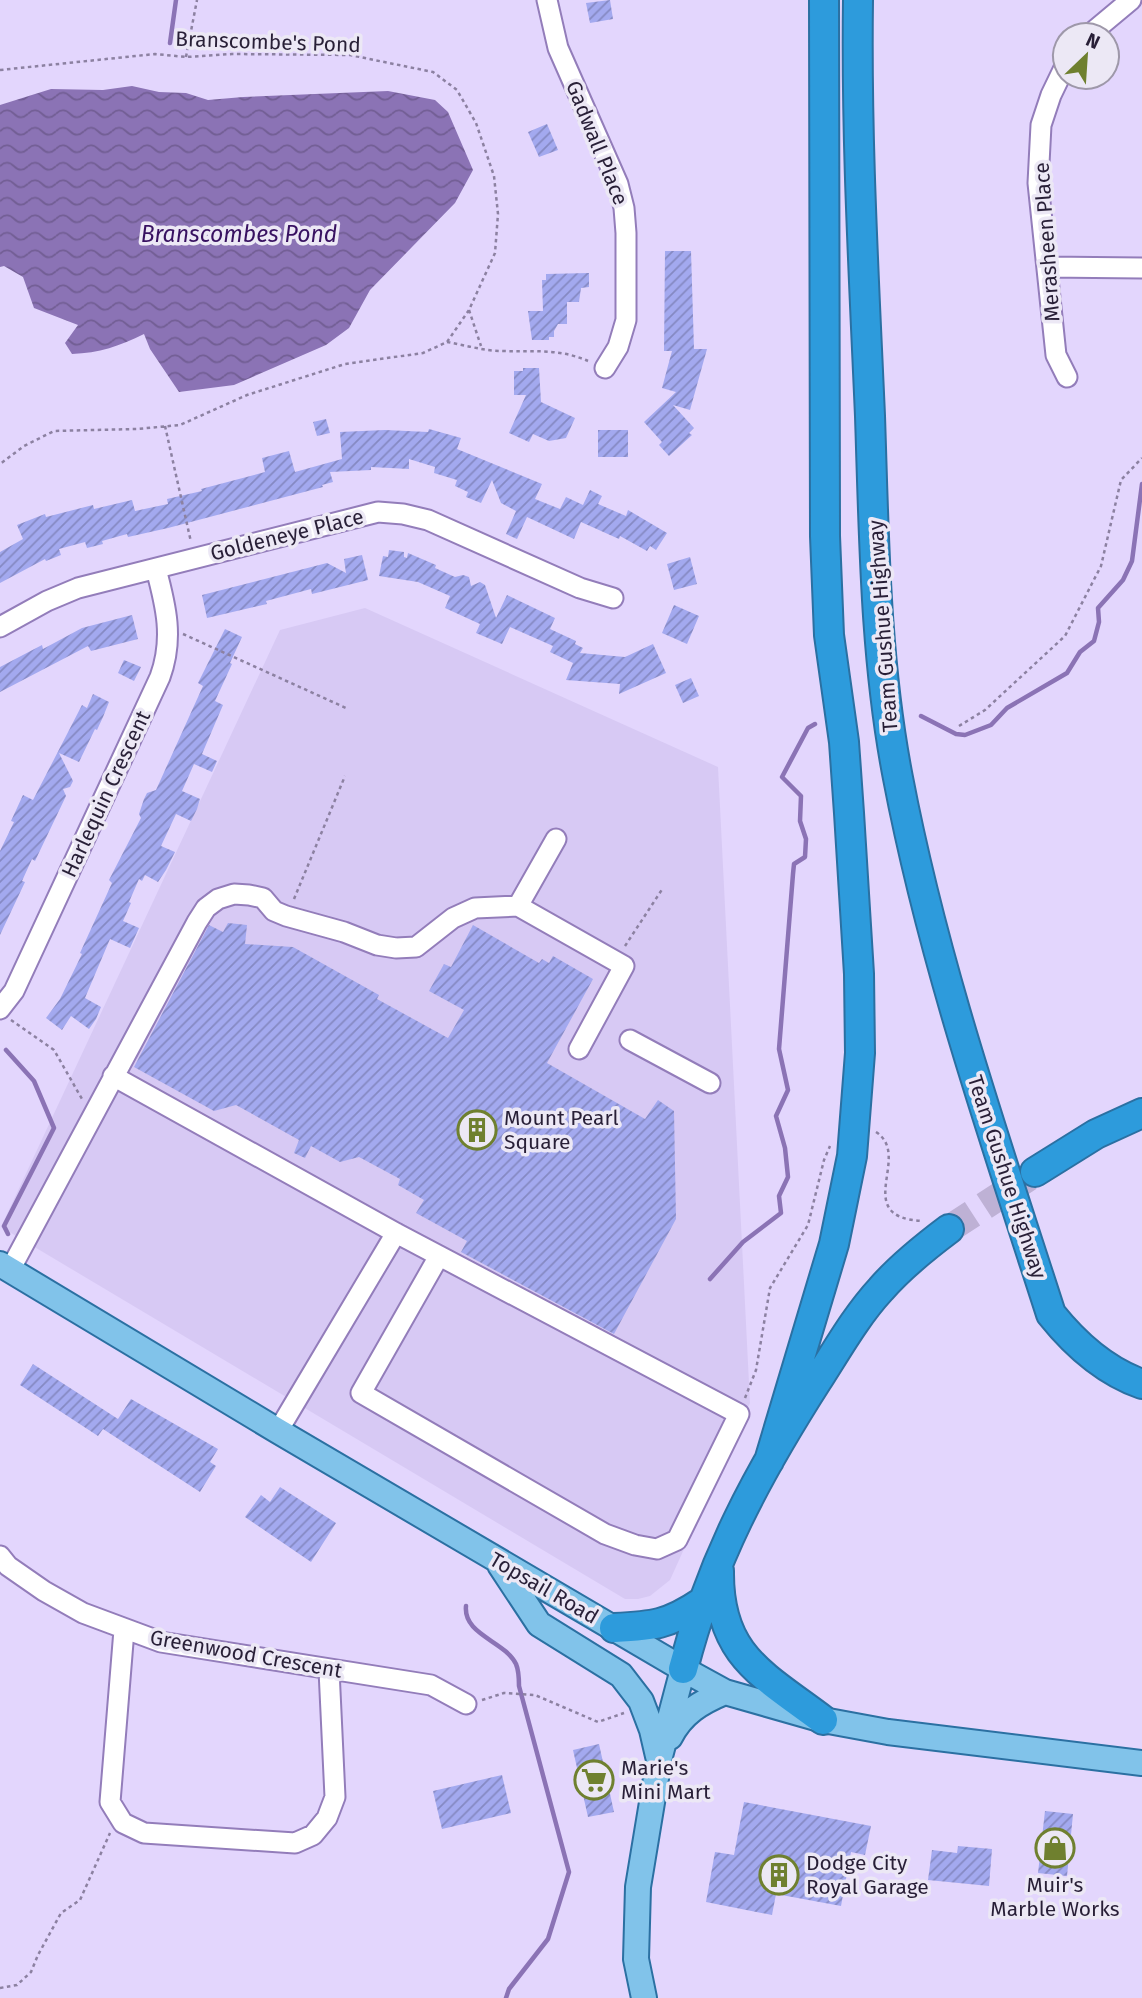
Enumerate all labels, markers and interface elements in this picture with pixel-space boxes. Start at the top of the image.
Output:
north arrow [1051,21,1121,91]
street label: Branscombe's Pond [175,26,361,58]
text: N [1082,28,1104,54]
street label: Gadwall Place [560,77,634,209]
street label: Merasheen Place [1028,161,1066,323]
water label: Branscombes Pond [141,220,337,248]
street label: Goldeneye Place [208,503,366,567]
street label: Team Gushue Highway [863,518,903,733]
street label: Harlequin Crescent [56,706,156,882]
street label: Team Gushue Highway [962,1072,1052,1283]
place label: Mount Pearl Square [504,1105,619,1155]
building icon: Mount Pearl Square [456,1109,498,1151]
street label: Topsail Road [485,1546,603,1630]
street label: Greenwood Crescent [148,1624,345,1684]
place label: Marie's Mini Mart [621,1755,711,1805]
supermarket icon: Marie's Mini Mart [573,1759,615,1801]
shop icon: Muir's Marble Works [1034,1827,1076,1869]
place label: Dodge City Royal Garage [806,1850,929,1900]
building icon: Dodge City Royal Garage [758,1854,800,1896]
place label: Muir's Marble Works [990,1872,1120,1922]

